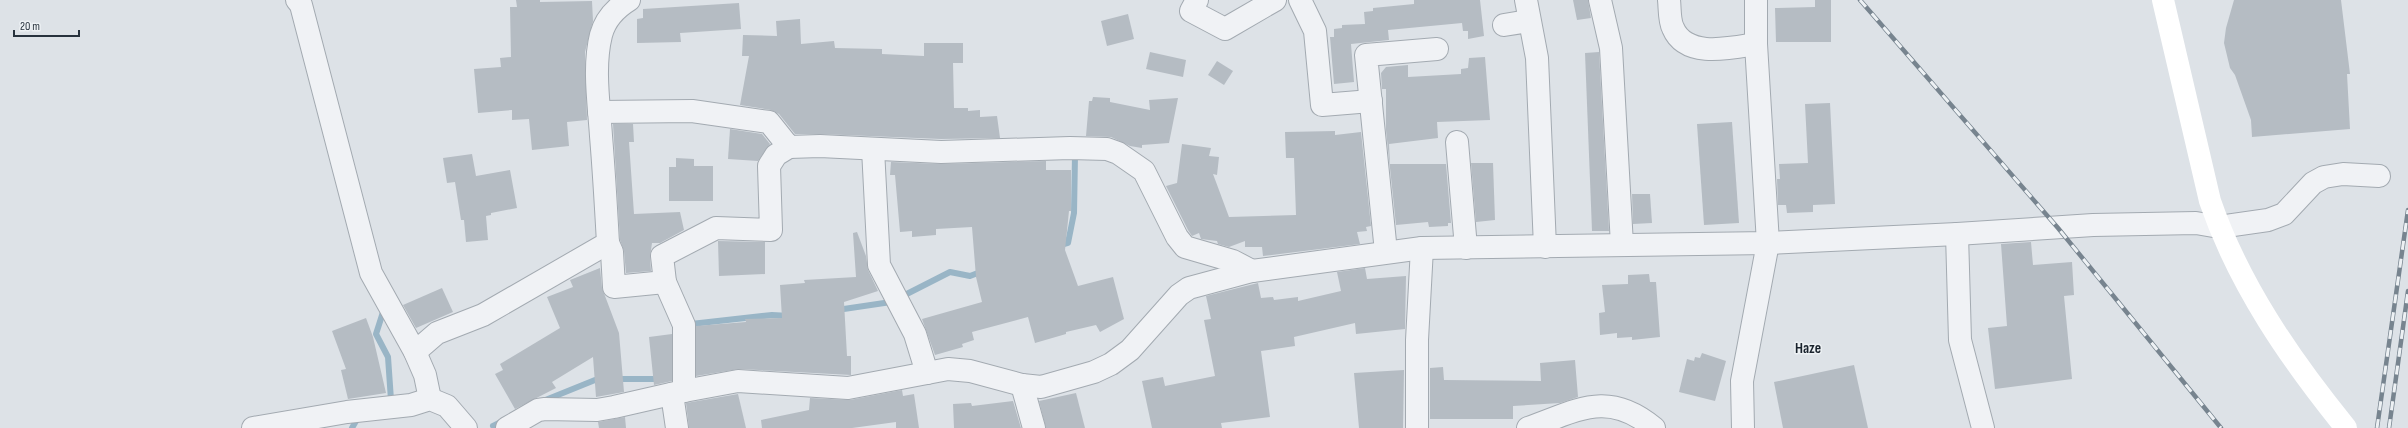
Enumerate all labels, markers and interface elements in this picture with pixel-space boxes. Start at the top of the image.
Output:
scale bar [14,12,79,38]
text: 20 m [20,19,40,34]
district label: Haze [1795,339,1821,358]

